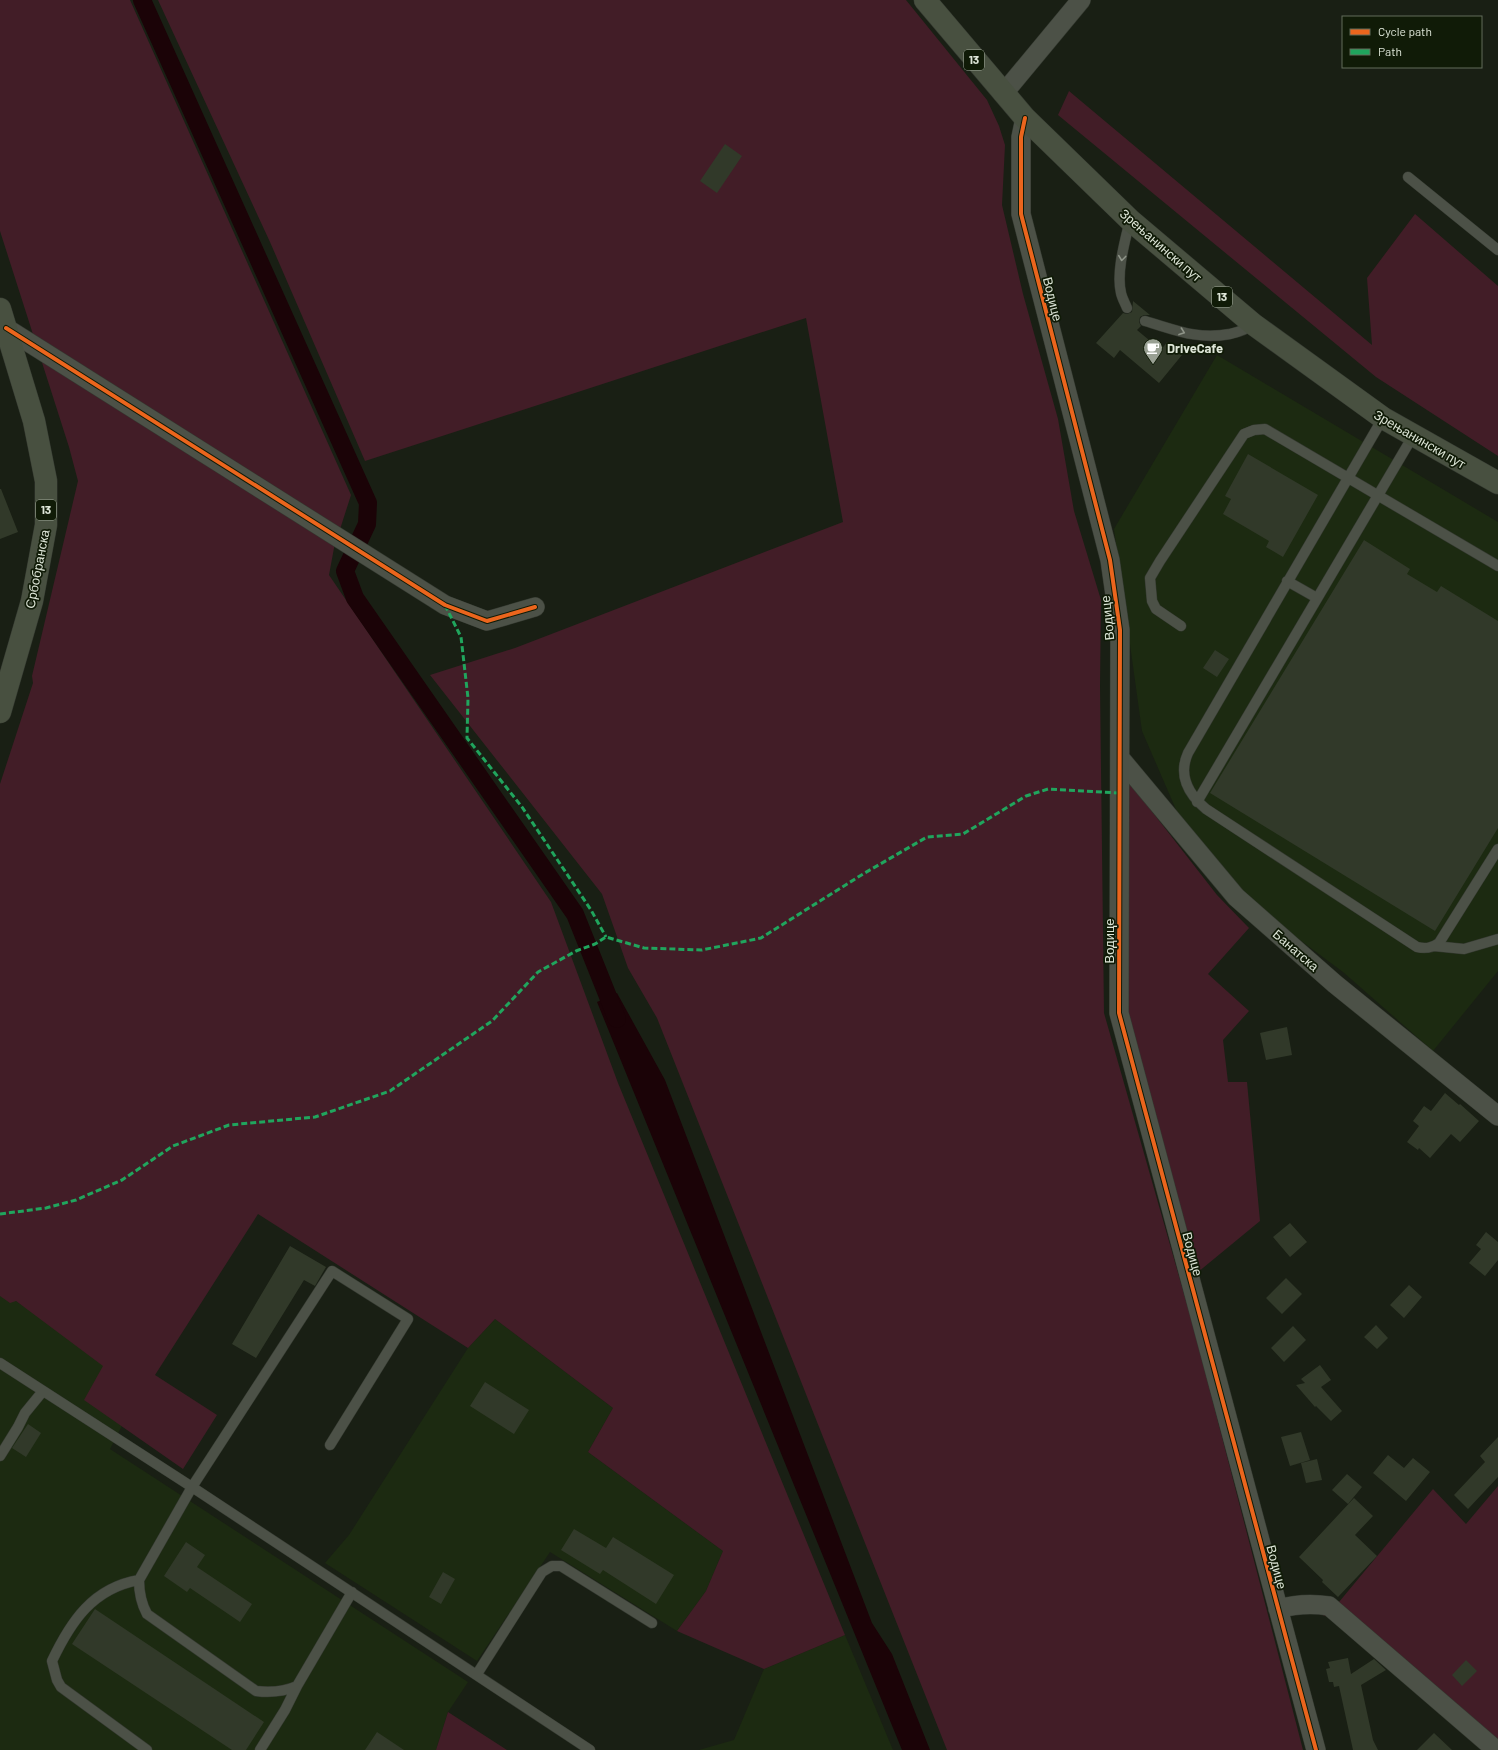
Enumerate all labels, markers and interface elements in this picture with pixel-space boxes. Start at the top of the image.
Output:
legend [1342,16,1482,68]
text: Cycle path [1378,24,1432,38]
text: Path [1378,44,1402,58]
road number: 13 [964,50,984,70]
street label: Зрењанински пут [1117,205,1205,285]
one-way arrow [1118,255,1127,261]
street label: Водице [1040,275,1066,323]
road number: 13 [1212,287,1232,307]
one-way arrow [1179,328,1186,336]
cafe icon: DriveCafe [1142,337,1164,365]
place label: DriveCafe [1167,340,1223,356]
street label: Зрењанински пут [1371,406,1469,472]
road number: 13 [36,500,56,520]
street label: Србобранска [22,527,53,610]
street label: Водице [1097,595,1117,641]
street label: Водице [1101,919,1117,964]
street label: Банатска [1270,926,1323,975]
street label: Водице [1179,1230,1207,1278]
street label: Водице [1263,1543,1291,1591]

